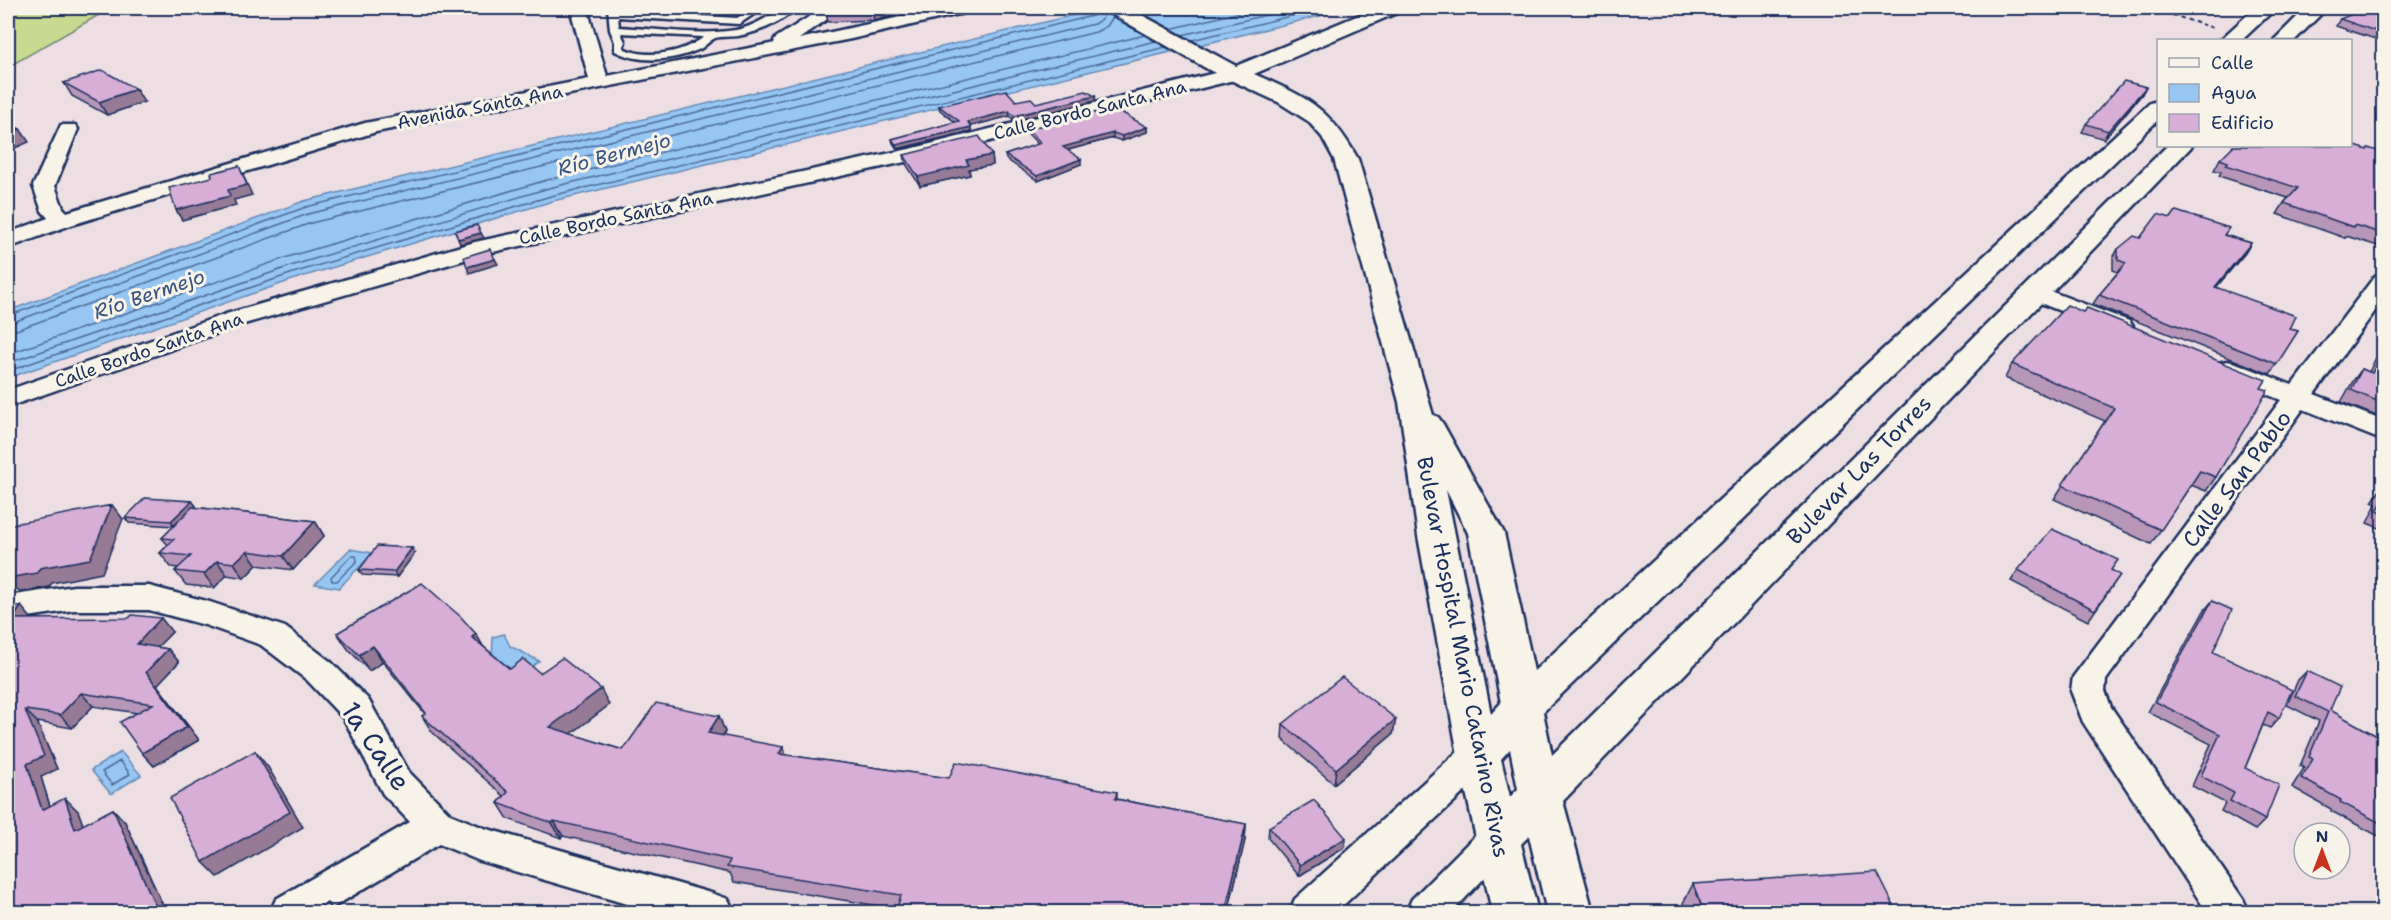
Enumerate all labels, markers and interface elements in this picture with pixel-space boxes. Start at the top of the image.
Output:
legend [2157,39,2352,147]
text: Calle [2211,51,2254,75]
street label: Calle Bordo Santa Ana [991,74,1189,146]
street label: Avenida Santa Ana [395,79,565,135]
text: Agua [2211,81,2256,105]
text: Edificio [2211,111,2274,135]
water label: Río Bermejo [555,126,673,182]
street label: Calle Bordo Santa Ana [517,186,715,250]
water label: Río Bermejo [90,263,208,325]
street label: Calle Bordo Santa Ana [52,306,246,394]
street label: Bulevar Las Torres [1780,389,1938,551]
street label: Calle San Pablo [2176,405,2298,553]
street label: Bulevar Hospital Mario Catarino Rivas [1410,454,1516,860]
street label: 1a Calle [333,694,419,798]
north arrow [2292,821,2352,881]
text: N [2316,826,2328,847]

